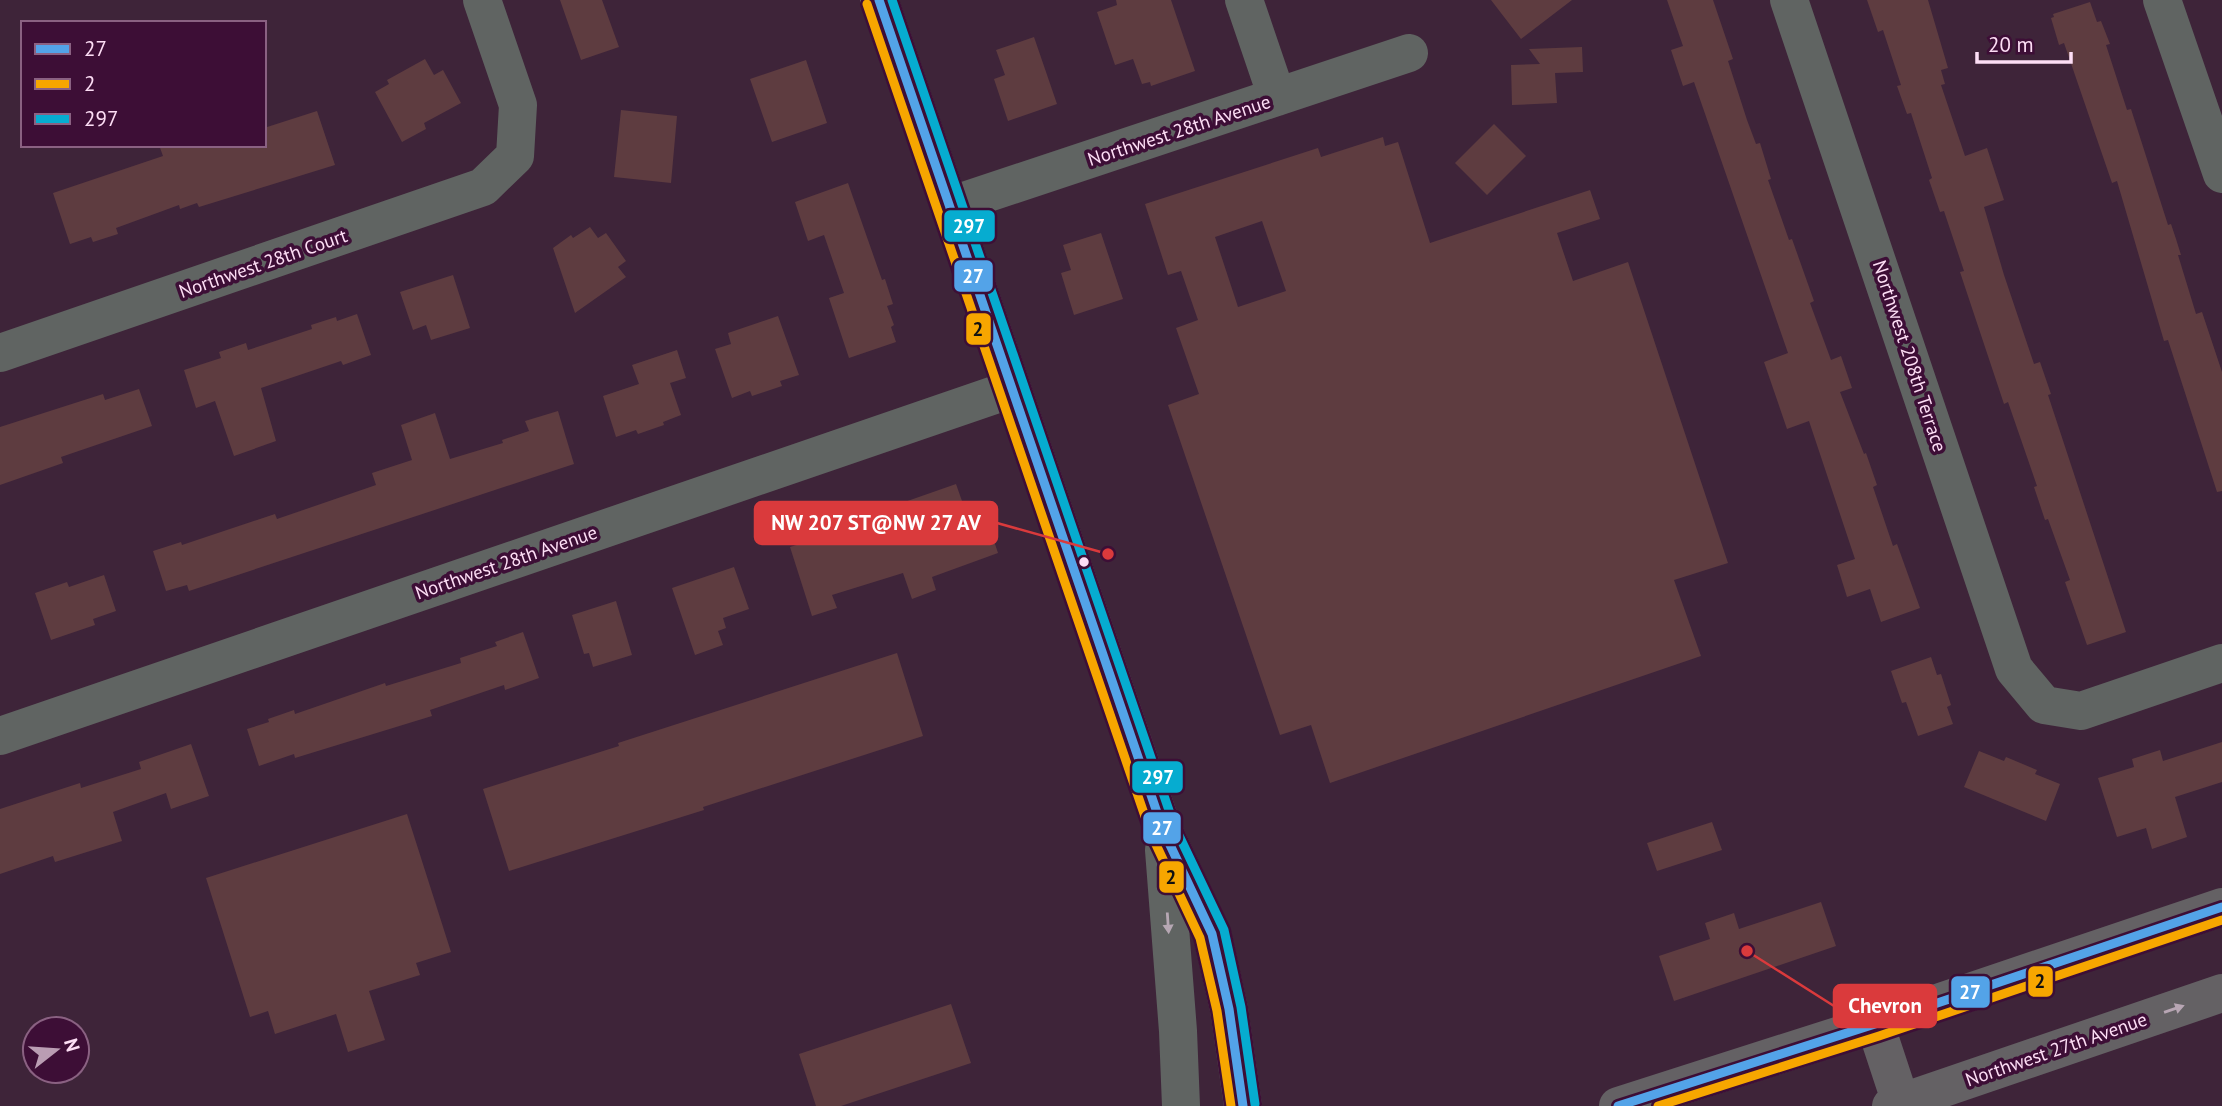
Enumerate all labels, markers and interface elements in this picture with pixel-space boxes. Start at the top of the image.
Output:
legend [21,21,266,147]
scale bar [1977,21,2072,65]
text: 20 m [1988,31,2034,58]
text: 27 [84,35,107,62]
text: 2 [84,70,95,97]
street label: Northwest 28th Avenue [1084,89,1274,171]
text: 297 [84,105,118,132]
line badge: 297 [943,209,996,243]
text: 297 [953,214,985,238]
street label: Northwest 28th Court [176,223,351,303]
street label: Northwest 208th Terrace [1868,257,1952,455]
line badge: 27 [953,259,994,293]
text: 27 [962,264,984,288]
line badge: 2 [965,312,992,346]
text: 2 [973,317,983,341]
callout: NW 207 ST@NW 27 AV [755,502,997,544]
text: NW 207 ST@NW 27 AV [771,509,981,536]
street label: Northwest 28th Avenue [412,520,600,604]
unlabelled marker [1077,555,1091,569]
line badge: 297 [1131,760,1184,794]
text: 297 [1142,765,1174,789]
line badge: 27 [1142,811,1182,845]
text: 27 [1151,816,1173,840]
line badge: 2 [1158,860,1185,894]
text: 2 [1166,865,1176,889]
one-way arrow [1163,912,1174,934]
line badge: 2 [2027,965,2054,998]
text: 2 [2035,969,2045,993]
line badge: 27 [1950,975,1991,1009]
text: 27 [1959,980,1981,1004]
callout: Chevron [1834,985,1936,1027]
text: Chevron [1848,992,1922,1019]
one-way arrow [2164,1003,2185,1014]
street label: Northwest 27th Avenue [1962,1007,2150,1091]
north arrow [21,1015,91,1085]
text: N [59,1036,86,1055]

